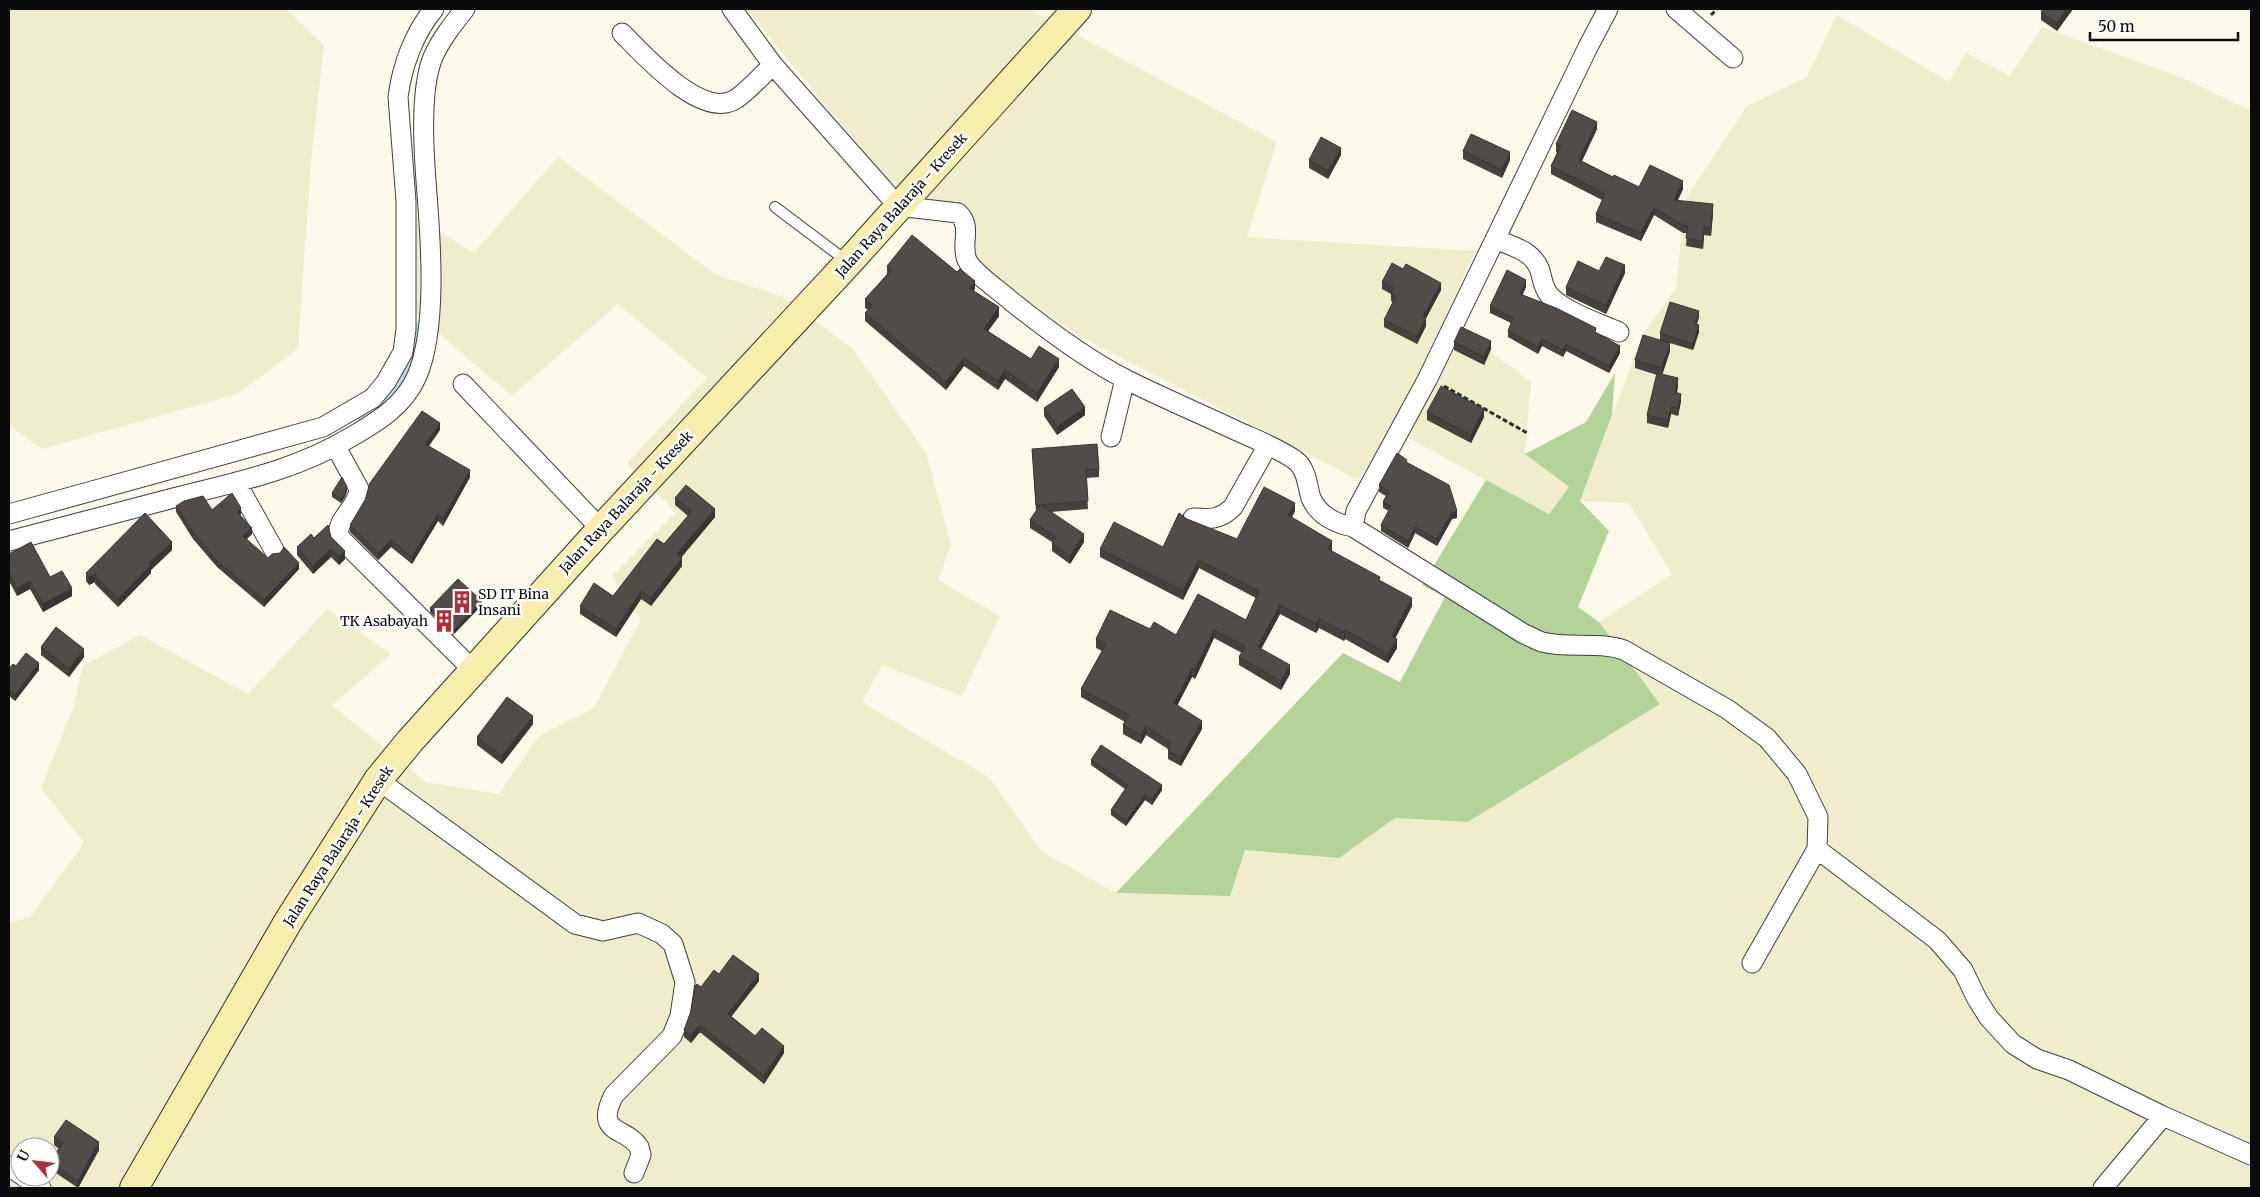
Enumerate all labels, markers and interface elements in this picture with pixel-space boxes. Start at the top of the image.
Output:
scale bar [2090,10,2238,42]
text: 50 m [2098,17,2135,36]
street label: Jalan Raya Balaraja - Kresek [831,129,971,282]
street label: Jalan Raya Balaraja - Kresek [555,427,697,578]
place label: SD IT Bina Insani [478,585,549,619]
building icon: SD IT Bina Insani [449,589,475,615]
building icon: TK Asabayah [431,608,457,634]
place label: TK Asabayah [340,612,428,630]
street label: Jalan Raya Balaraja - Kresek [279,762,397,931]
north arrow [10,1137,60,1187]
text: U [13,1147,34,1165]

